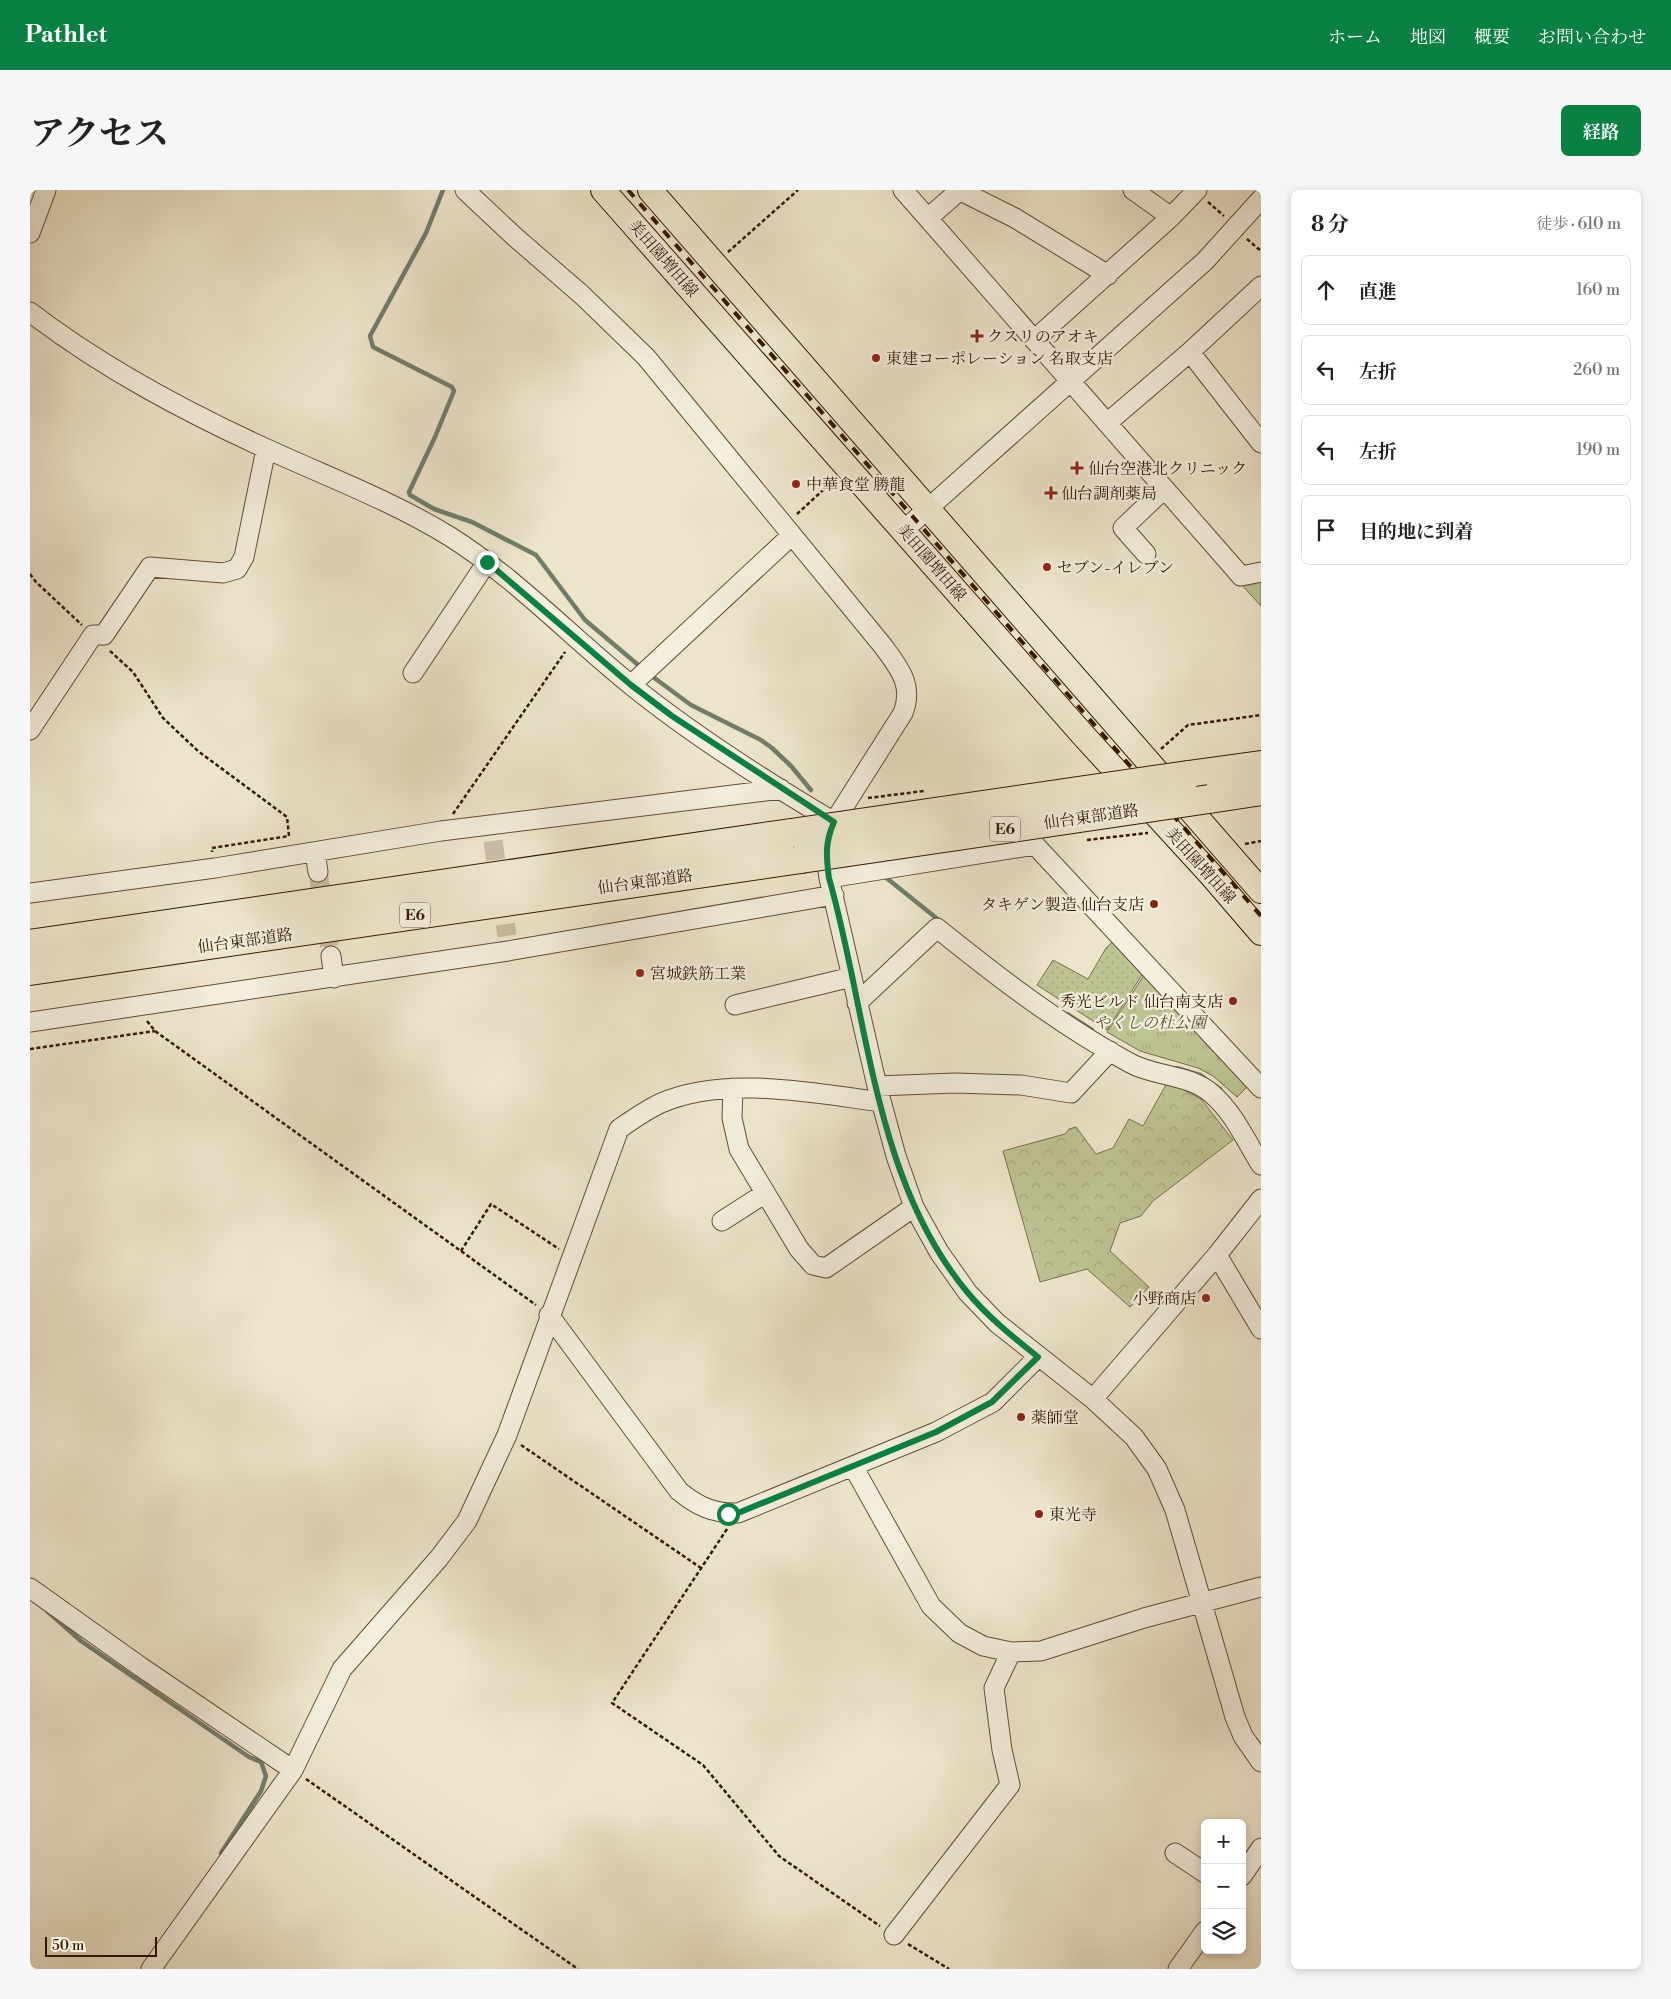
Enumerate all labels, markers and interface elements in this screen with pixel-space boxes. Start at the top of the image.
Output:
text: Pathlet [25,20,107,50]
text: ホーム [1328,26,1382,49]
text: 地図 [1410,26,1446,49]
text: 概要 [1474,26,1510,49]
text: お問い合わせ [1538,26,1646,49]
button: 経路 [1561,105,1641,156]
text: アクセス [30,113,169,156]
text: 8 分 [1311,212,1349,238]
text: 徒歩 · 610 m [1536,214,1621,234]
street label: 美田園増田線 [624,216,702,301]
icon: ahead [1312,276,1340,304]
text: 直進 [1359,280,1397,304]
text: 160 m [1576,280,1620,300]
place label: クスリのアオキ [987,327,1099,347]
marker: クスリのアオキ [971,330,983,342]
place label: 東建コーポレーション 名取支店 [886,349,1113,369]
marker: 東建コーポレーション 名取支店 [870,352,882,364]
icon: left [1312,356,1340,384]
text: 左折 [1359,360,1397,384]
text: 260 m [1573,360,1620,380]
icon: left [1312,436,1340,464]
text: 左折 [1359,440,1397,464]
text: 190 m [1576,440,1620,460]
place label: 仙台空港北クリニック [1088,459,1247,479]
marker: 仙台空港北クリニック [1070,461,1084,475]
place label: 中華食堂 勝龍 [806,475,905,495]
marker: 中華食堂 勝龍 [790,478,802,490]
place label: 仙台調剤薬局 [1061,484,1157,504]
marker: 仙台調剤薬局 [1045,487,1057,499]
icon: arrive [1312,516,1340,544]
street label: 美田園増田線 [892,520,970,605]
text: 目的地に到着 [1359,520,1473,544]
route end [476,551,499,574]
place label: セブン-イレブン [1057,558,1174,578]
marker: セブン-イレブン [1041,561,1053,573]
street label: 仙台東部道路 [1042,800,1140,834]
road number: E6 [990,816,1020,842]
street label: 美田園増田線 [1161,823,1240,908]
street label: 仙台東部道路 [596,865,694,899]
place label: タキゲン製造 仙台支店 [981,895,1144,915]
marker: タキゲン製造 仙台支店 [1148,898,1160,910]
road number: E6 [400,902,430,928]
street label: 仙台東部道路 [196,924,294,958]
place label: 宮城鉄筋工業 [650,964,746,984]
marker: 宮城鉄筋工業 [634,967,646,979]
place label: 秀光ビルド 仙台南支店 [1060,992,1223,1012]
marker: 秀光ビルド 仙台南支店 [1227,995,1239,1007]
park label: やくしの杜公園 [1094,1013,1209,1033]
place label: 小野商店 [1132,1289,1196,1309]
marker: 小野商店 [1200,1292,1212,1304]
place label: 薬師堂 [1031,1408,1079,1428]
marker: 薬師堂 [1015,1411,1027,1423]
route start [717,1503,740,1526]
place label: 東光寺 [1049,1505,1097,1525]
marker: 東光寺 [1033,1508,1045,1520]
map controls [1201,1819,1246,1954]
button: + [1201,1819,1246,1864]
button: − [1201,1864,1246,1909]
button: layers [1201,1909,1246,1954]
scale bar [45,1934,158,1957]
text: 50 m [52,1937,84,1955]

